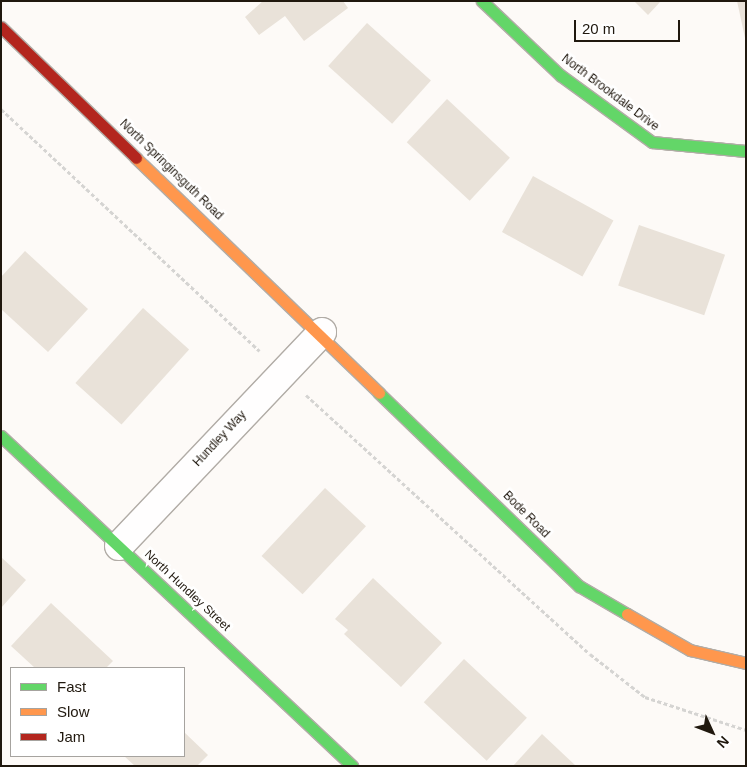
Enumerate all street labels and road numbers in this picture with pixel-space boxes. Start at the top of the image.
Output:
street label: North Brookdale Drive [559,52,661,134]
street label: North Springinsguth Road [116,117,226,223]
street label: Hundley Way [191,408,249,470]
street label: Bode Road [500,489,552,541]
street label: North Hundley Street [141,548,233,634]

